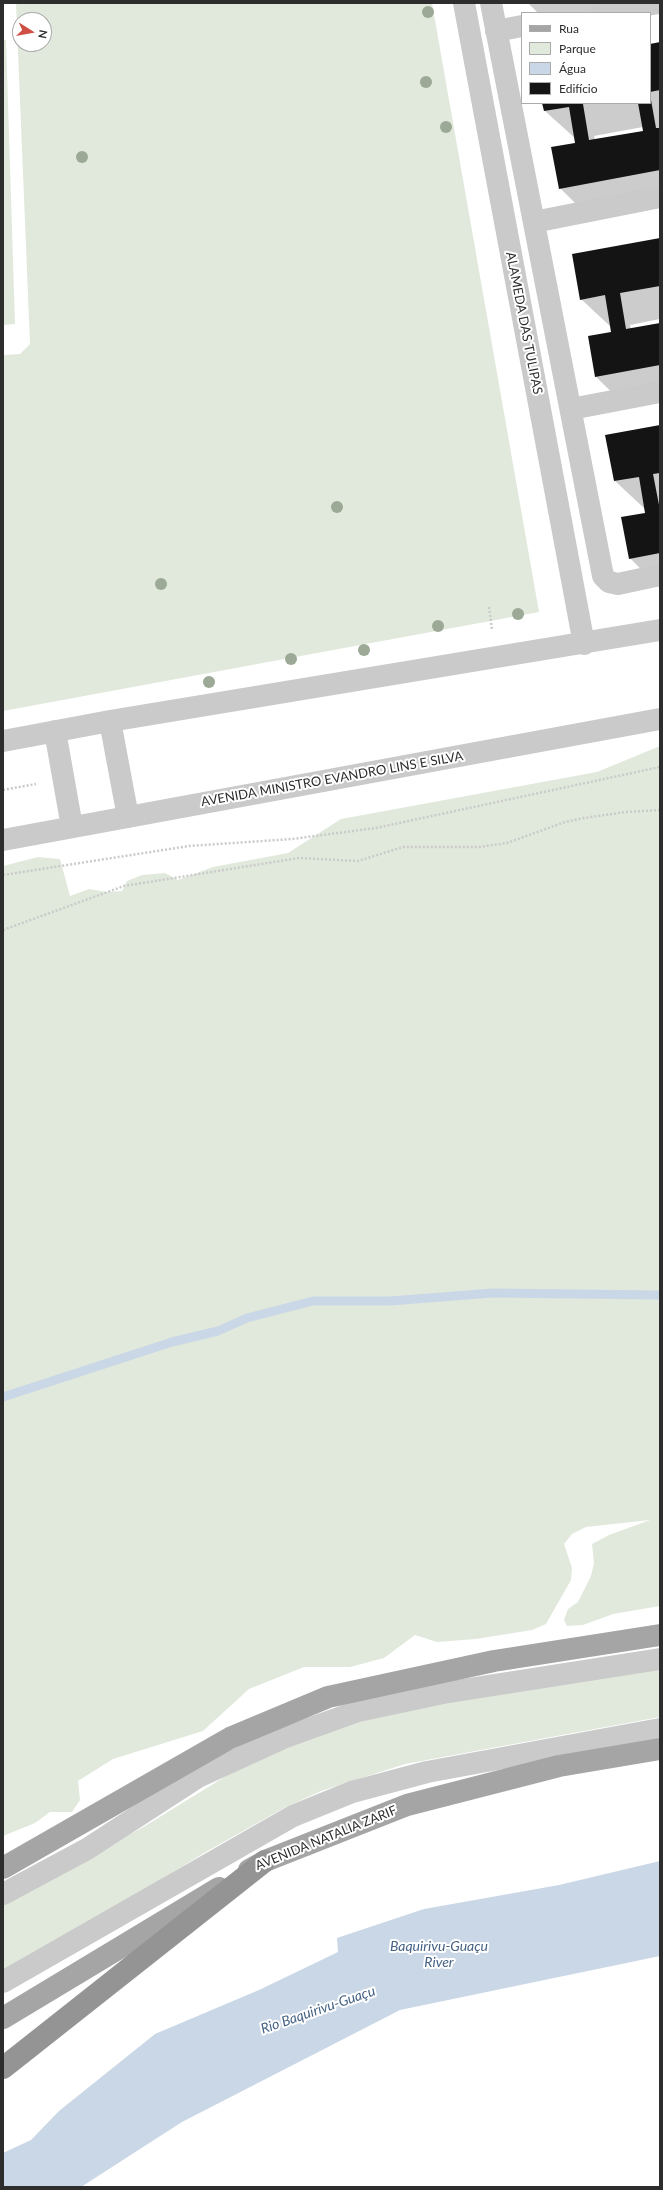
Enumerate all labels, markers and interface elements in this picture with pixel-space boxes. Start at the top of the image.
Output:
north arrow [12,12,52,52]
legend [521,12,651,104]
text: Rua [559,21,579,36]
text: N [36,29,50,40]
text: Parque [559,41,596,56]
text: Água [559,61,586,76]
text: Edifício [559,81,598,96]
street label: ALAMEDA DAS TULIPAS [503,250,545,396]
street label: AVENIDA MINISTRO EVANDRO LINS E SILVA [200,748,464,810]
street label: AVENIDA NATALIA ZARIF [253,1802,399,1874]
water label: Baquirivu-Guaçu River [390,1938,488,1970]
water label: Rio Baquirivu-Guaçu [259,1983,377,2037]

